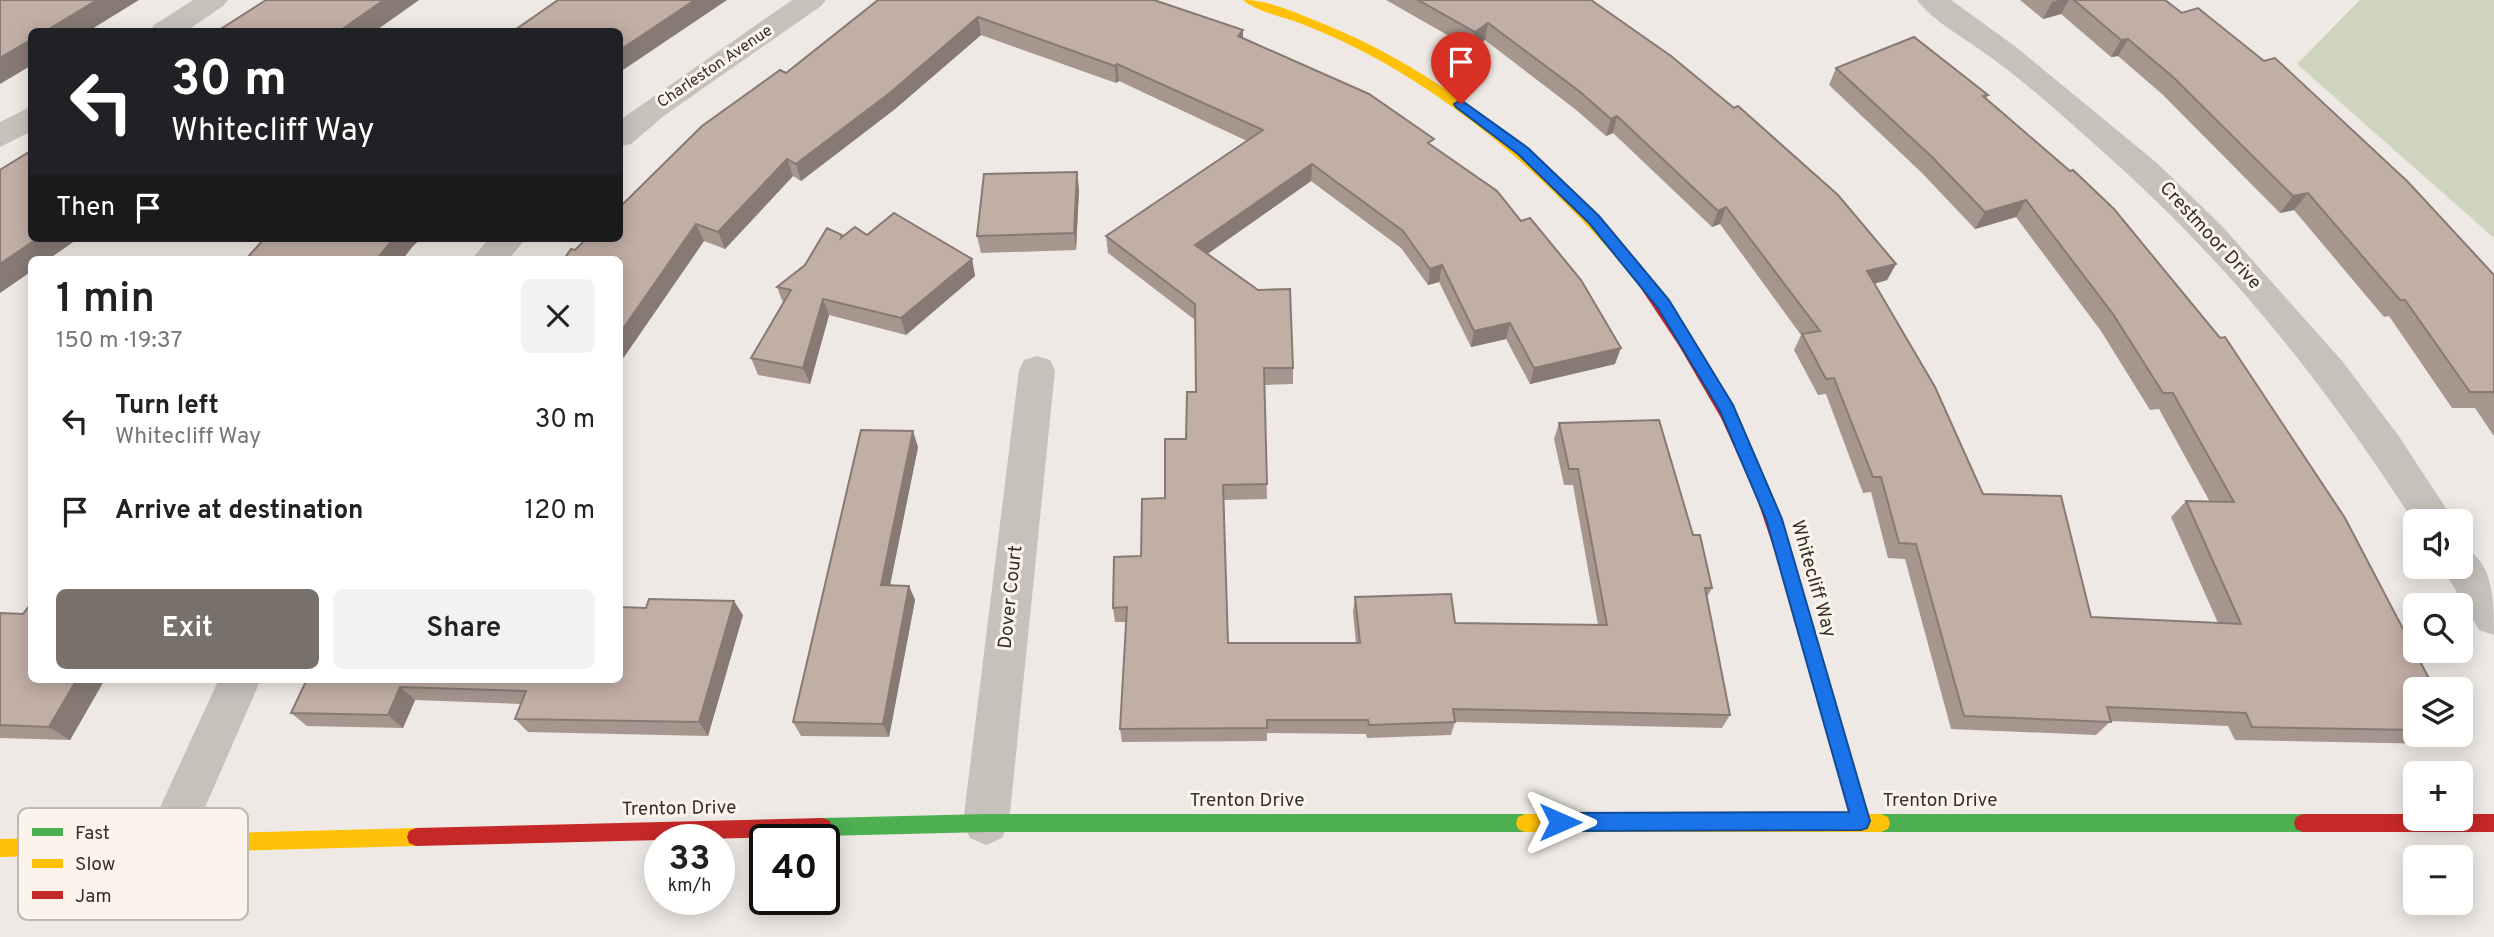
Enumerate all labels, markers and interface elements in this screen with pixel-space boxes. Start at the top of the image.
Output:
street label: Charleston Avenue [654,21,776,113]
pin [1431,32,1491,104]
icon: arrive [1442,43,1480,81]
text: 30 m [171,51,287,113]
icon: left [56,56,147,147]
text: Whitecliff Way [171,112,374,152]
street label: Crestmoor Drive [2154,177,2266,295]
icon: arrive [129,189,167,227]
text: Then [56,192,115,225]
text: 1 min [56,274,155,327]
button: close [521,279,595,353]
text: 150 m · 19:37 [56,327,182,356]
text: Turn left [115,390,219,423]
icon: left [56,402,94,440]
text: 30 m [535,404,595,437]
text: Whitecliff Way [115,423,261,452]
icon: arrive [56,493,94,531]
text: Arrive at destination [115,495,363,528]
text: 120 m [525,495,595,528]
map controls [2403,509,2473,915]
button: sound [2403,509,2473,579]
street label: Whitecliff Way [1785,518,1841,640]
street label: Dover Court [994,544,1028,650]
button: Exit [56,589,319,669]
button: Share [333,589,595,669]
button: search [2403,593,2473,663]
button: layers [2403,677,2473,747]
button: + [2403,761,2473,831]
position arrow [1523,785,1597,859]
street label: Trenton Drive [1190,789,1304,813]
street label: Trenton Drive [1883,789,1997,813]
street label: Trenton Drive [621,796,737,822]
legend [18,808,248,920]
text: Fast [75,822,110,846]
speed limit sign: 40 [749,824,840,915]
text: 33 [669,838,710,882]
button: − [2403,845,2473,915]
text: Slow [75,853,115,877]
text: km/h [668,875,711,898]
text: Jam [75,885,112,909]

